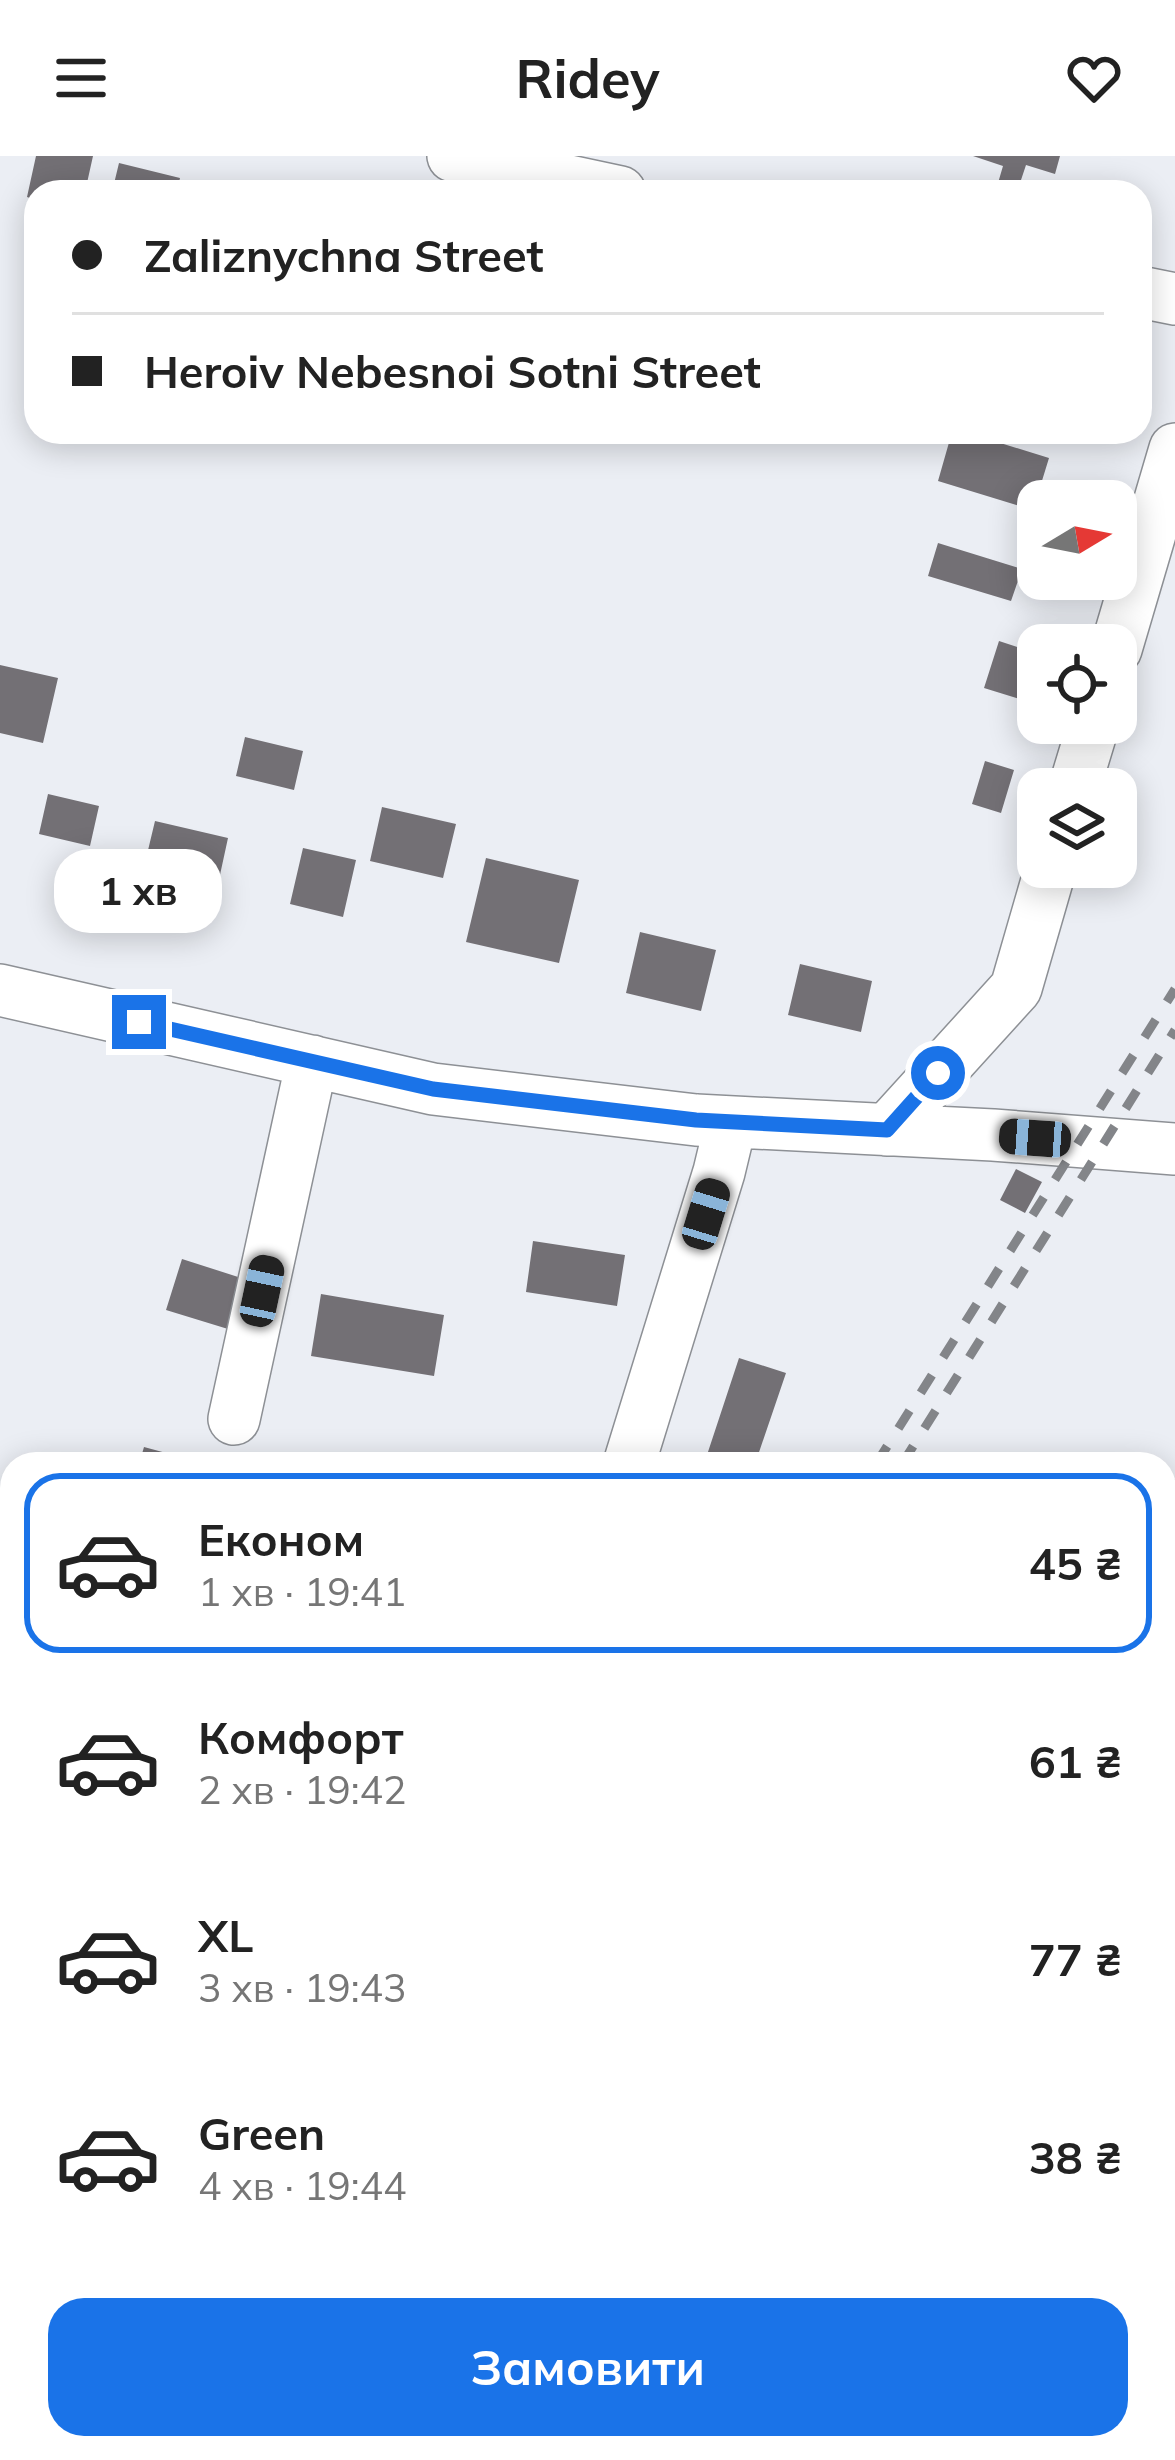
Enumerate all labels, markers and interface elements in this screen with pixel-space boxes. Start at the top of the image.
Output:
text: Ridey [516,44,659,112]
icon: menu [48,45,114,111]
icon: heart [1061,45,1127,111]
text: Zaliznychna Street [144,227,544,283]
text: Heroiv Nebesnoi Sotni Street [144,343,761,399]
north arrow [1017,480,1137,600]
map controls [1017,480,1137,888]
button: locate [1017,624,1137,744]
button: layers [1017,768,1137,888]
callout: 1 хв [55,848,223,932]
text: 1 хв [99,866,177,915]
route end [112,995,166,1049]
route start [911,1046,965,1100]
car [998,1118,1072,1158]
car [678,1174,734,1254]
car [237,1252,287,1330]
icon: car [54,1509,162,1617]
text: Економ [198,1511,364,1567]
text: 45 ₴ [1029,1535,1122,1591]
text: 1 хв · 19:41 [198,1567,406,1616]
icon: car [54,1707,162,1815]
text: Комфорт [198,1709,404,1765]
text: 61 ₴ [1029,1733,1122,1789]
text: 2 хв · 19:42 [198,1765,406,1814]
icon: car [54,1905,162,2013]
text: XL [198,1907,253,1963]
text: 77 ₴ [1029,1931,1122,1987]
text: 3 хв · 19:43 [198,1963,406,2012]
icon: car [54,2103,162,2211]
text: Green [198,2105,325,2161]
text: 38 ₴ [1029,2129,1122,2185]
text: 4 хв · 19:44 [198,2161,406,2210]
button: Замовити [48,2298,1128,2436]

